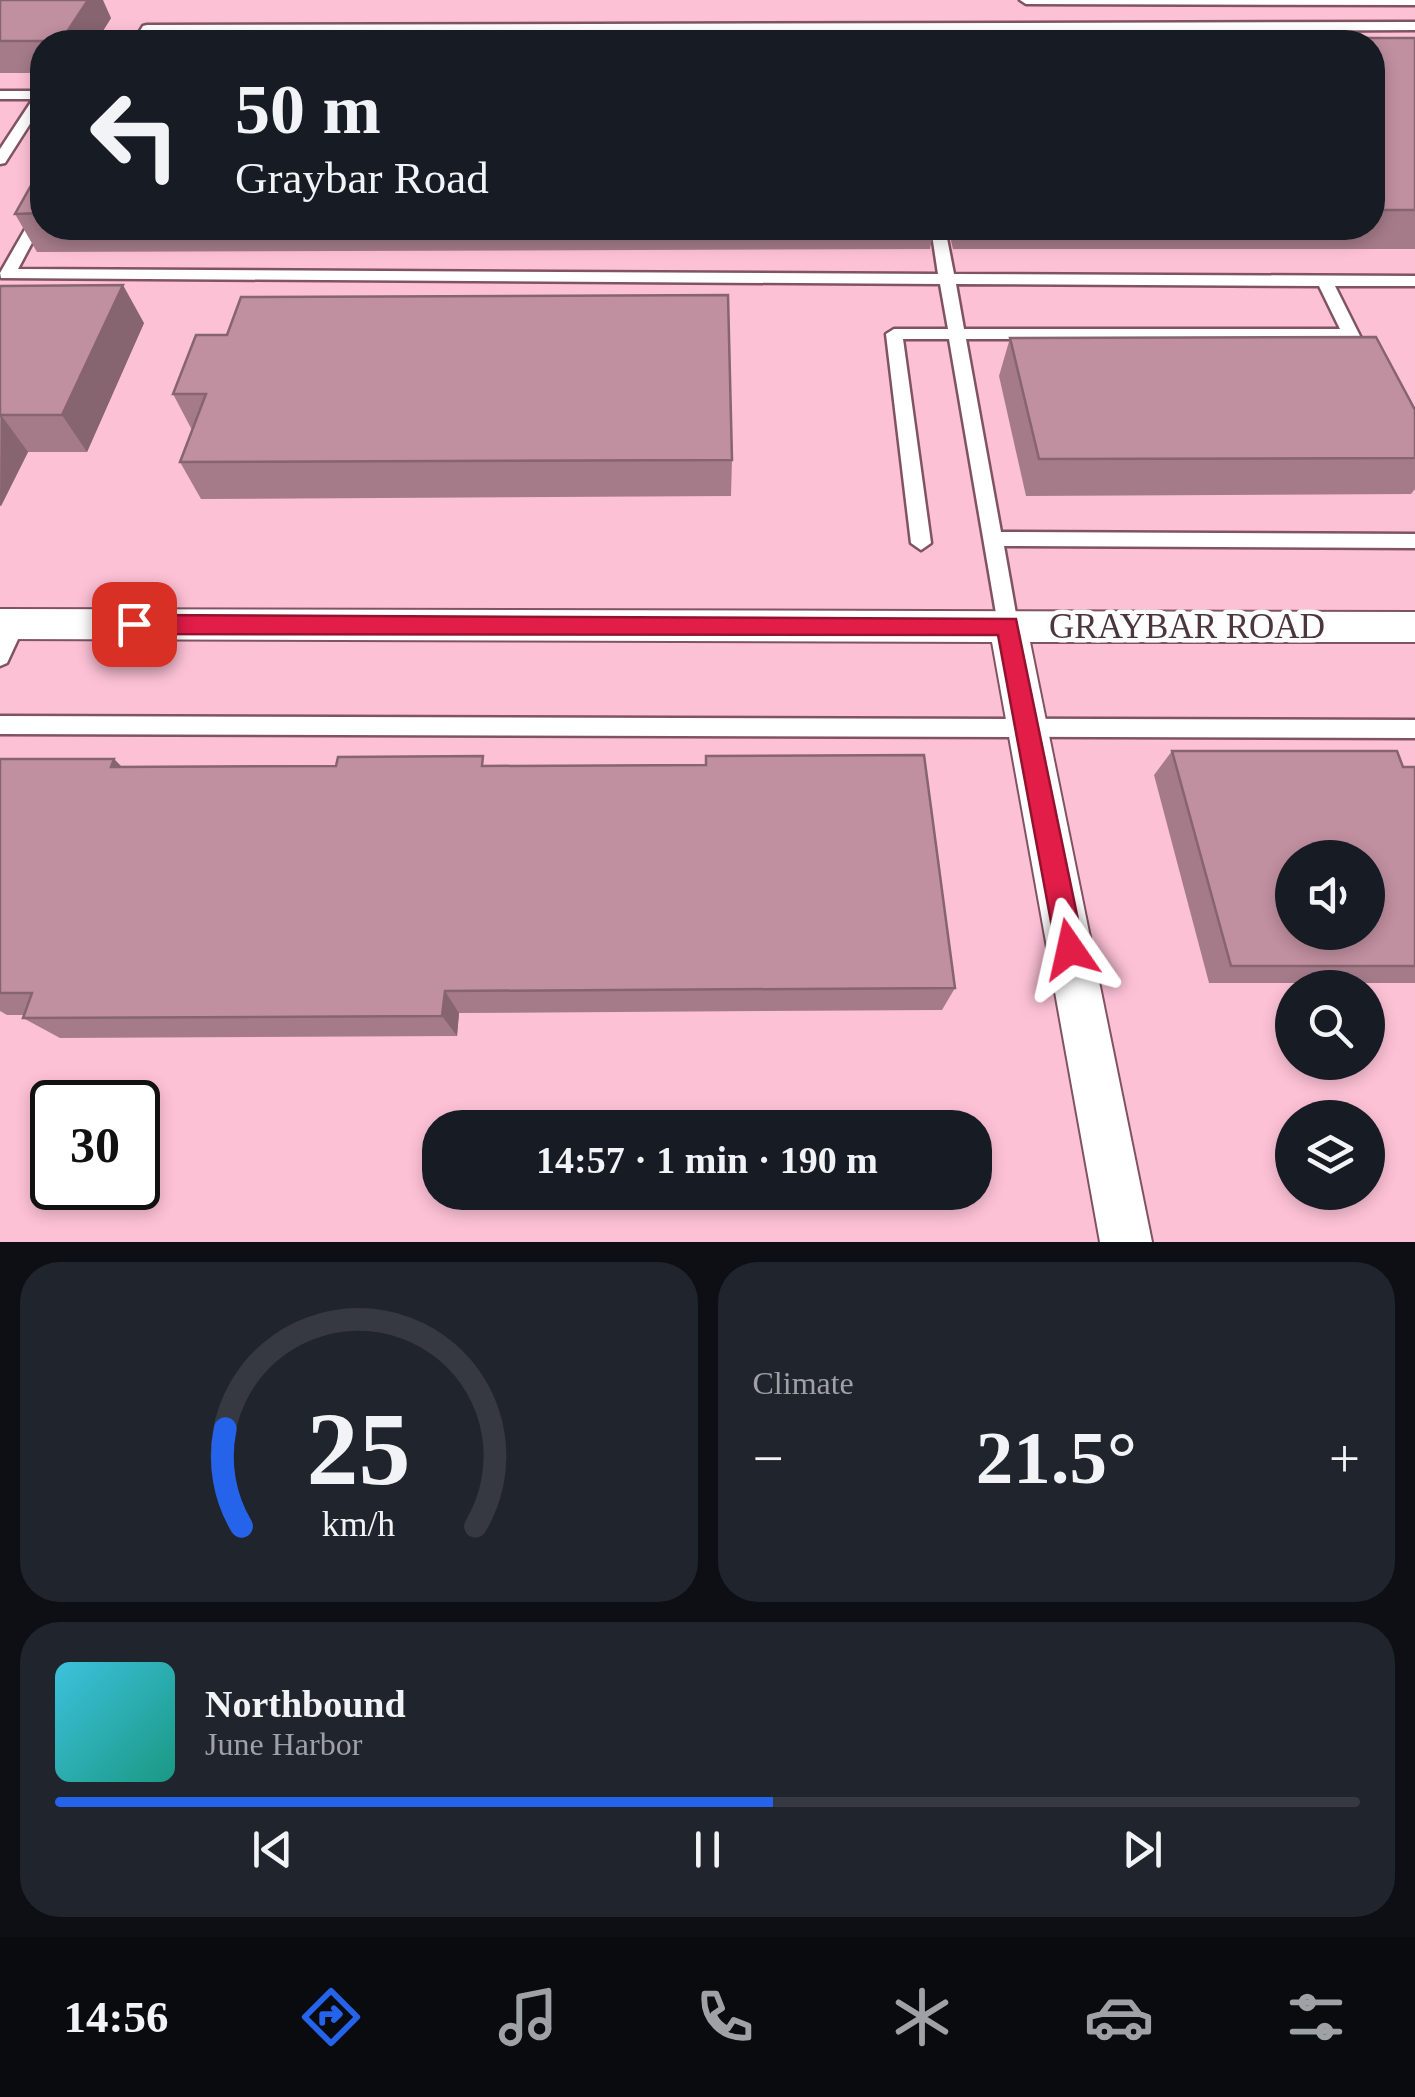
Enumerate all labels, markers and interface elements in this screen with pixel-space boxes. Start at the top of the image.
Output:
icon: left [70,70,200,200]
text: 50 m [235,71,381,148]
text: Graybar Road [235,153,489,203]
pin [92,582,177,667]
icon: arrive [107,597,162,652]
street label: GRAYBAR ROAD [1049,607,1325,646]
map controls [1275,840,1385,1210]
button: sound [1275,840,1385,950]
position arrow [1018,897,1122,1001]
button: search [1275,970,1385,1080]
speed limit sign: 30 [30,1080,160,1210]
button: layers [1275,1100,1385,1210]
text: 14:57 · 1 min · 190 m [536,1139,878,1181]
text: Climate [753,1365,854,1401]
text: 25 [307,1391,411,1506]
text: 21.5° [976,1416,1137,1499]
text: − [753,1428,784,1489]
text: + [1329,1428,1360,1489]
text: km/h [322,1504,396,1544]
text: Northbound [205,1683,406,1725]
text: June Harbor [205,1726,362,1762]
icon: previous [245,1822,300,1877]
icon: pause [680,1822,735,1877]
icon: next [1115,1822,1170,1877]
icon: directions [296,1982,366,2052]
icon: music [493,1982,563,2052]
icon: phone [690,1982,760,2052]
icon: climate [887,1982,957,2052]
icon: car [1084,1982,1154,2052]
icon: filters [1281,1982,1351,2052]
text: 14:56 [64,1992,169,2042]

